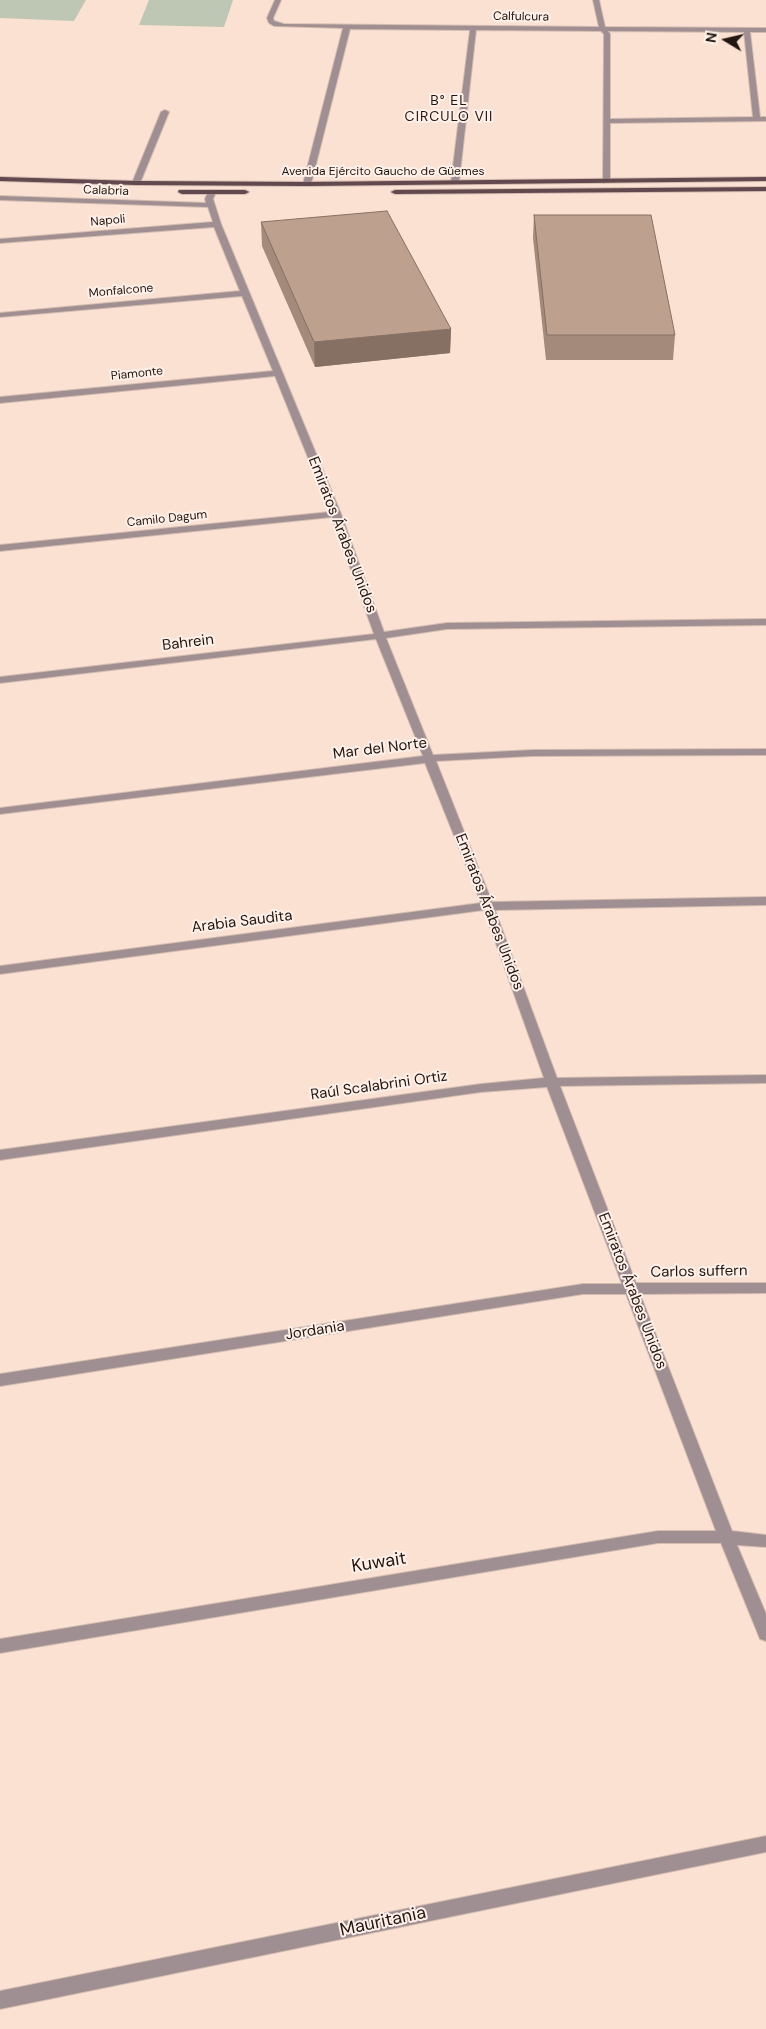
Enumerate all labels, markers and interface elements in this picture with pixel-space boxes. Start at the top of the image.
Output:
street label: Calfulcura [493,9,549,25]
north arrow [701,15,751,65]
text: N [701,31,721,44]
district label: B° EL CIRCULO VII [403,93,495,125]
street label: Avenida Ejército Gaucho de Güemes [282,165,484,179]
street label: Calabria [83,183,129,199]
street label: Napoli [90,212,126,230]
street label: Monfalcone [88,281,154,301]
street label: Piamonte [110,364,164,384]
street label: Emiratos Árabes Unidos [304,454,380,616]
street label: Camilo Dagum [126,508,208,530]
street label: Bahrein [161,631,215,655]
street label: Mar del Norte [332,734,428,764]
street label: Emiratos Árabes Unidos [451,831,527,993]
street label: Arabia Saudita [191,907,293,937]
street label: Raúl Scalabrini Ortiz [309,1067,449,1105]
street label: Emiratos Árabes Unidos [594,1210,670,1372]
street label: Carlos suffern [650,1262,748,1282]
street label: Jordania [284,1317,346,1345]
street label: Kuwait [350,1548,408,1578]
street label: Mauritania [338,1902,428,1942]

